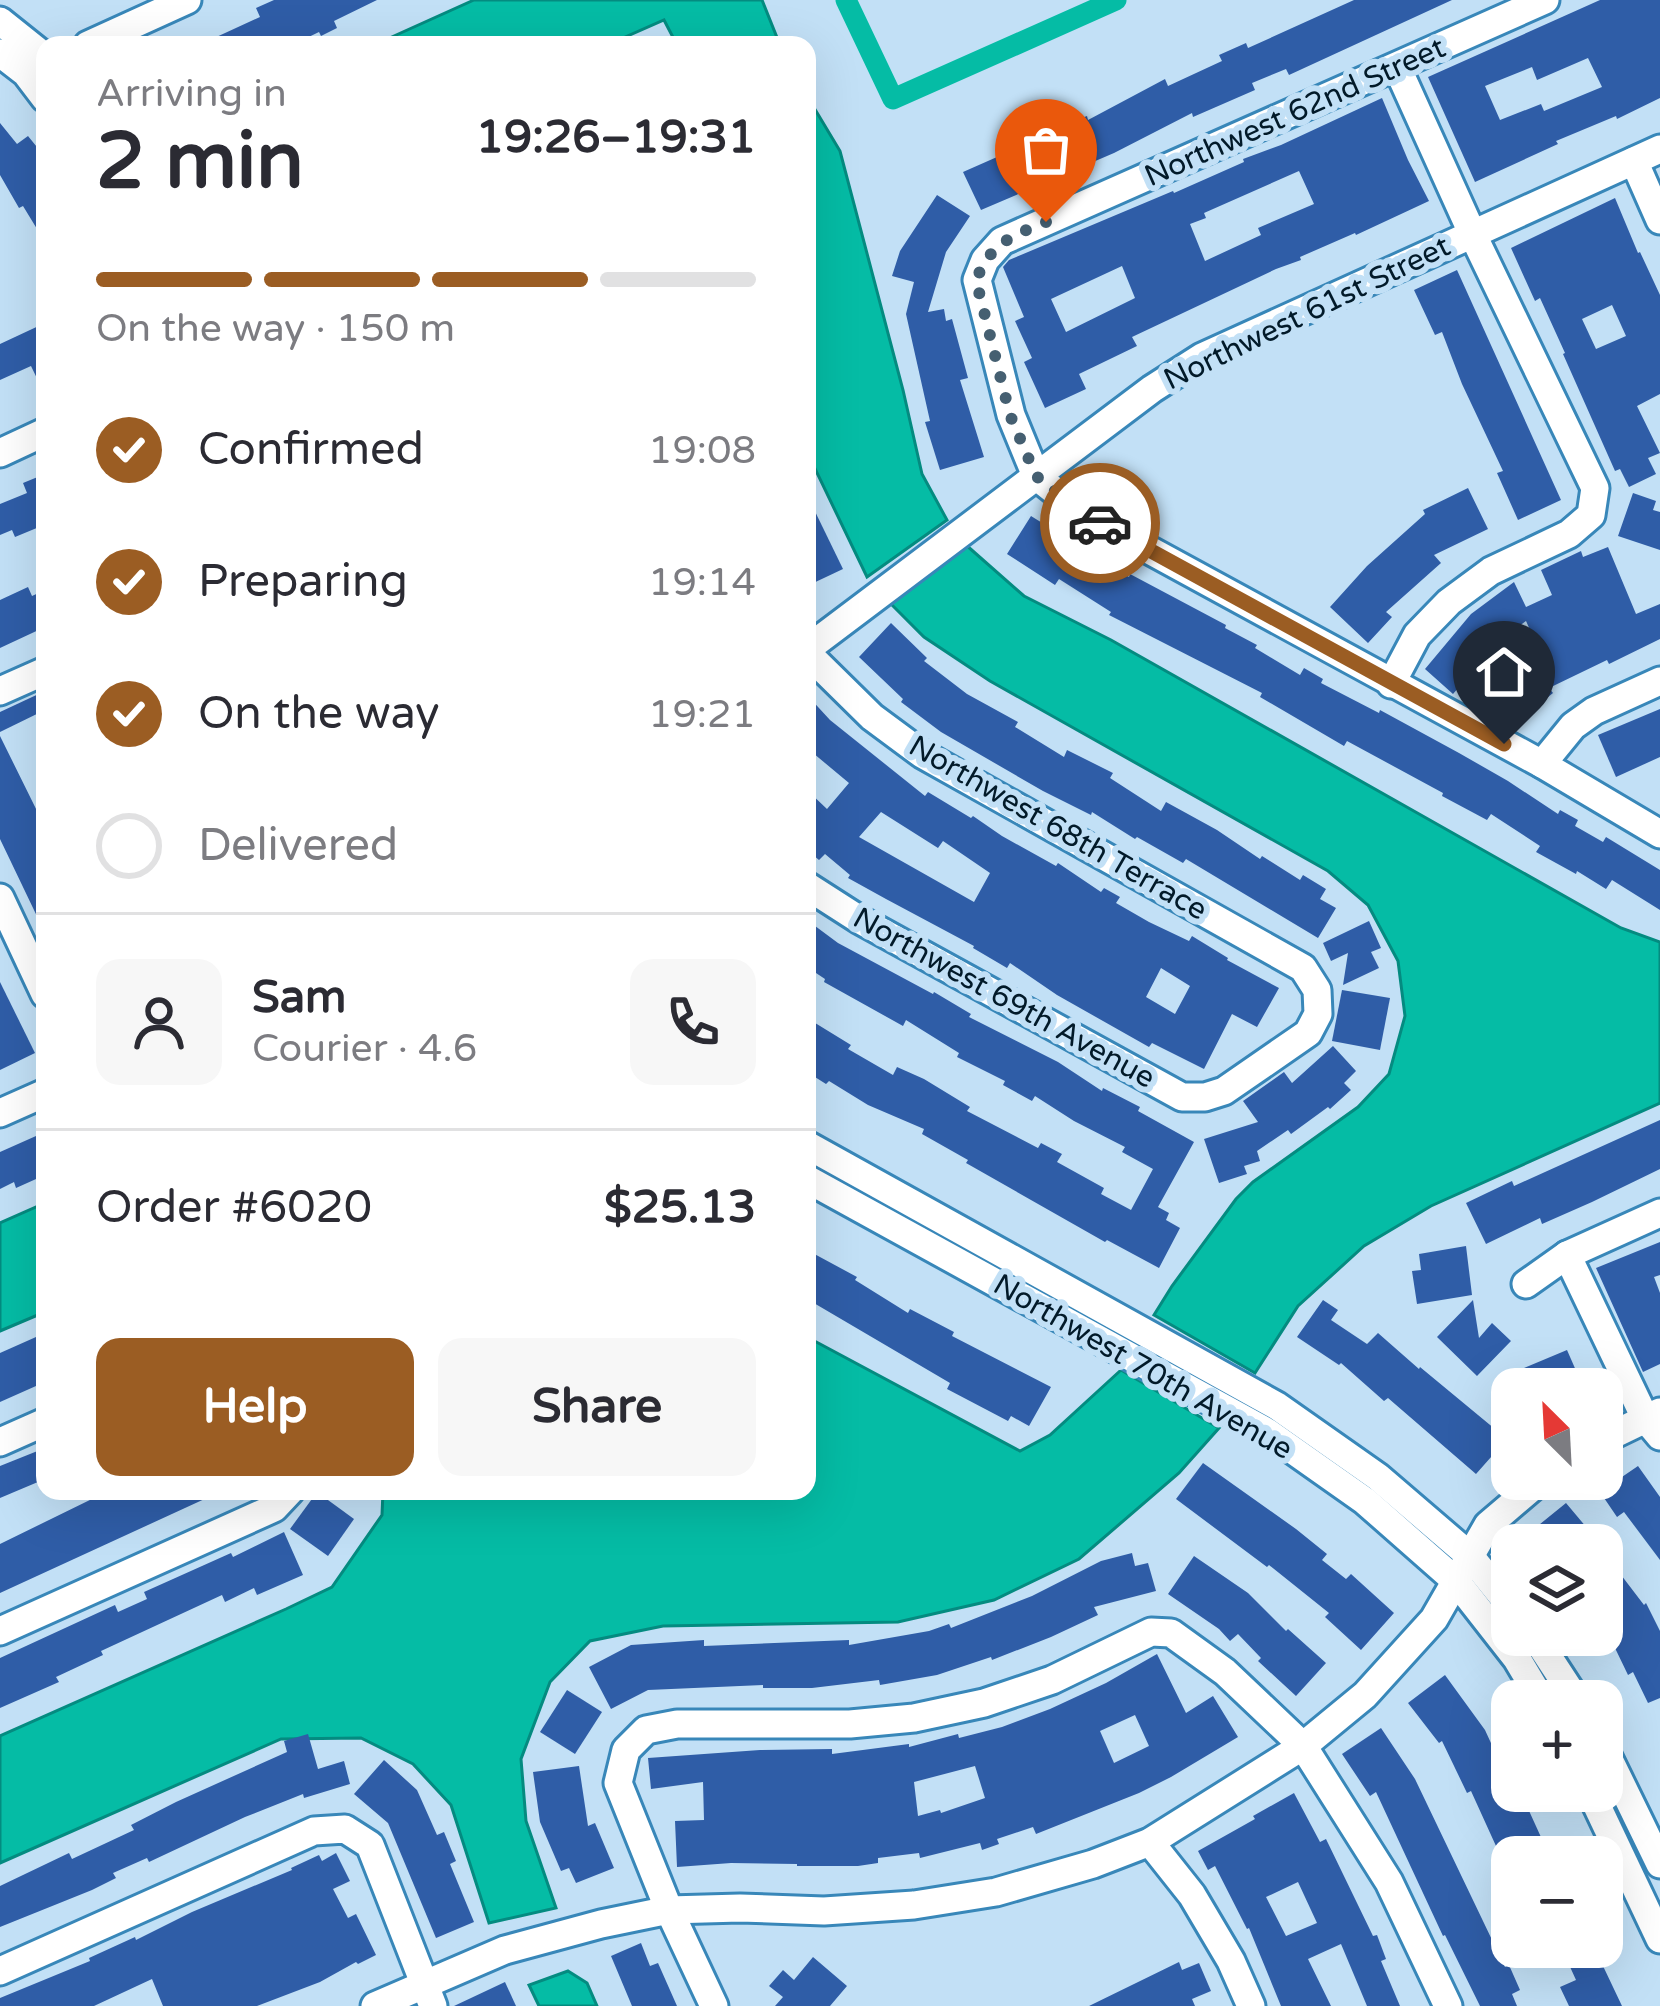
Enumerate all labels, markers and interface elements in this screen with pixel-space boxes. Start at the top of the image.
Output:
street label: Northwest 62nd Street [1139,29,1451,195]
text: Arriving in [96,70,287,117]
pin [995,99,1097,222]
text: 19:26–19:31 [476,111,756,165]
text: 2 min [96,115,304,209]
icon: bag [1013,117,1079,183]
street label: Northwest 61st Street [1158,228,1456,398]
text: On the way · 150 m [96,305,455,352]
icon: check [96,417,162,483]
text: Confirmed [198,423,424,477]
text: 19:08 [648,427,756,474]
courier [1040,463,1160,583]
icon: car [1067,490,1133,556]
icon: check [96,549,162,615]
text: Preparing [198,555,408,609]
text: 19:14 [648,559,756,606]
pin [1453,621,1555,744]
icon: home [1471,639,1537,705]
icon: check [96,681,162,747]
text: On the way [198,687,439,741]
text: 19:21 [648,691,756,738]
street label: Northwest 68th Terrace [902,727,1214,929]
text: Delivered [198,819,398,873]
street label: Northwest 69th Avenue [847,900,1161,1096]
button: person [96,959,222,1085]
button: phone [630,959,756,1085]
text: Sam [252,971,346,1025]
text: Courier · 4.6 [252,1025,477,1072]
text: Order #6020 [96,1181,372,1235]
text: $25.13 [604,1181,756,1235]
street label: Northwest 70th Avenue [987,1266,1299,1468]
button: Help [96,1338,414,1476]
button: Share [438,1338,756,1476]
north arrow [1491,1368,1623,1500]
map controls [1491,1368,1623,1968]
button: layers [1491,1524,1623,1656]
button: + [1491,1680,1623,1812]
button: − [1491,1836,1623,1968]

